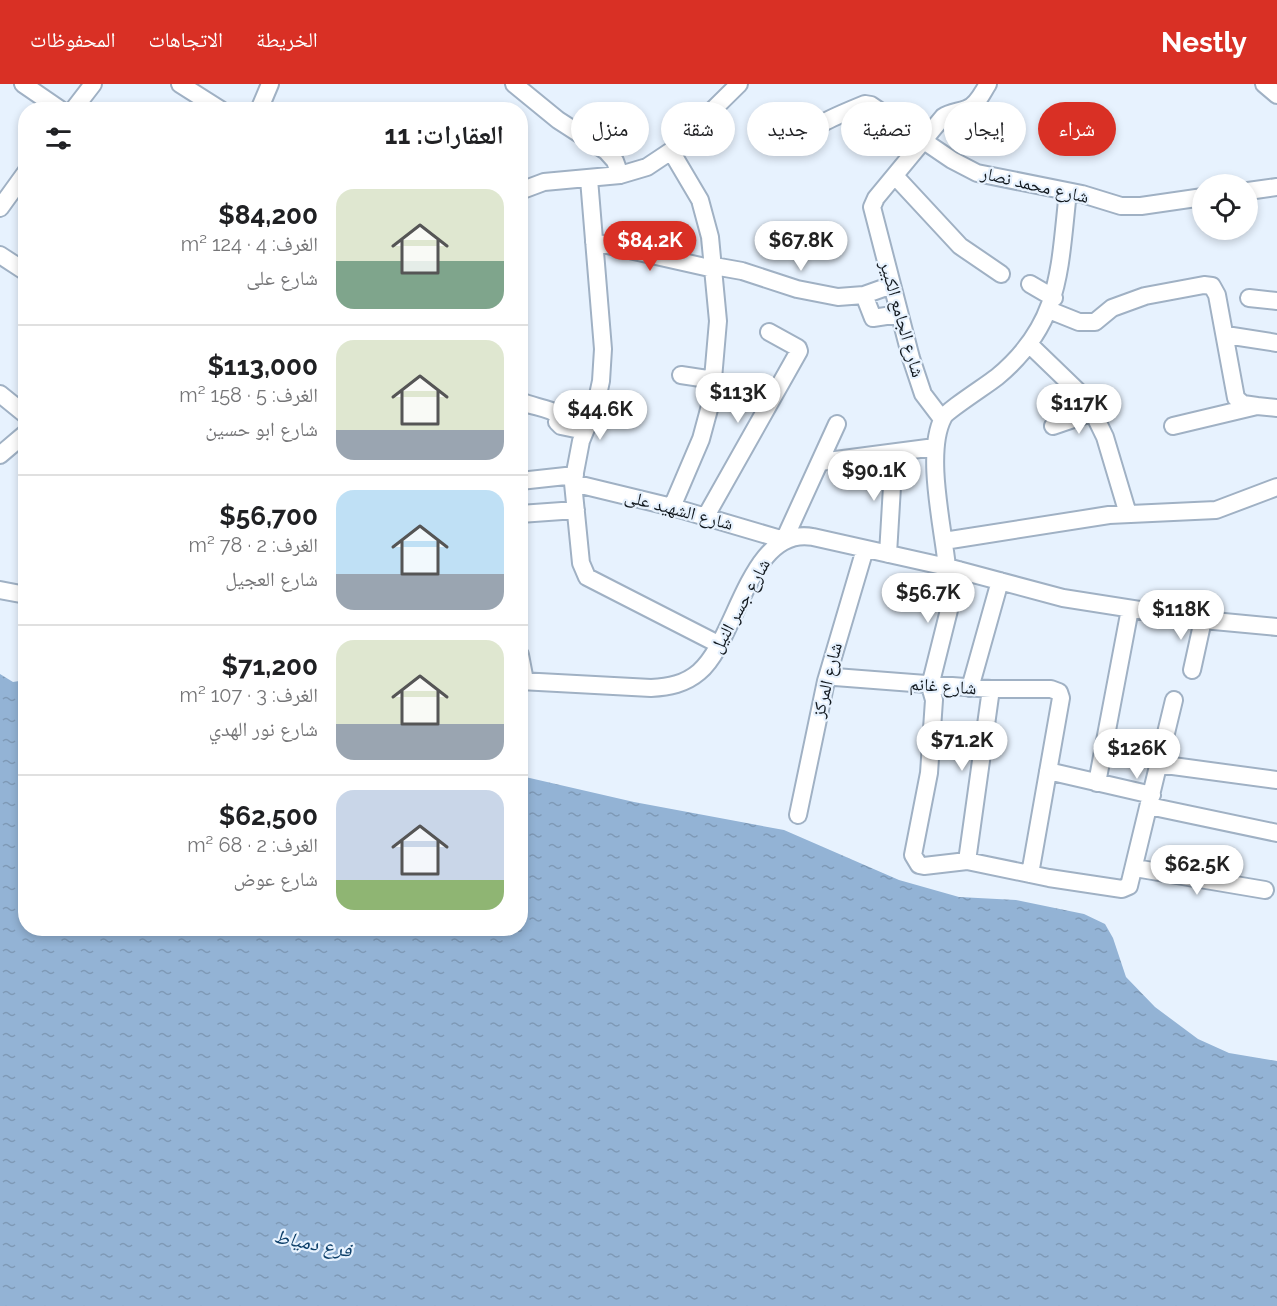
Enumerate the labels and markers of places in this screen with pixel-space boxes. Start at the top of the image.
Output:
pin: $84.2K [601,221,699,272]
pin: $67.8K [752,221,850,272]
pin: $113K [696,373,780,424]
pin: $117K [1037,384,1121,435]
pin: $44.6K [551,390,649,441]
pin: $90.1K [825,451,923,502]
pin: $56.7K [879,573,977,624]
pin: $118K [1139,590,1223,641]
pin: $71.2K [913,721,1011,772]
pin: $126K [1095,729,1179,780]
pin: $62.5K [1148,845,1246,896]

